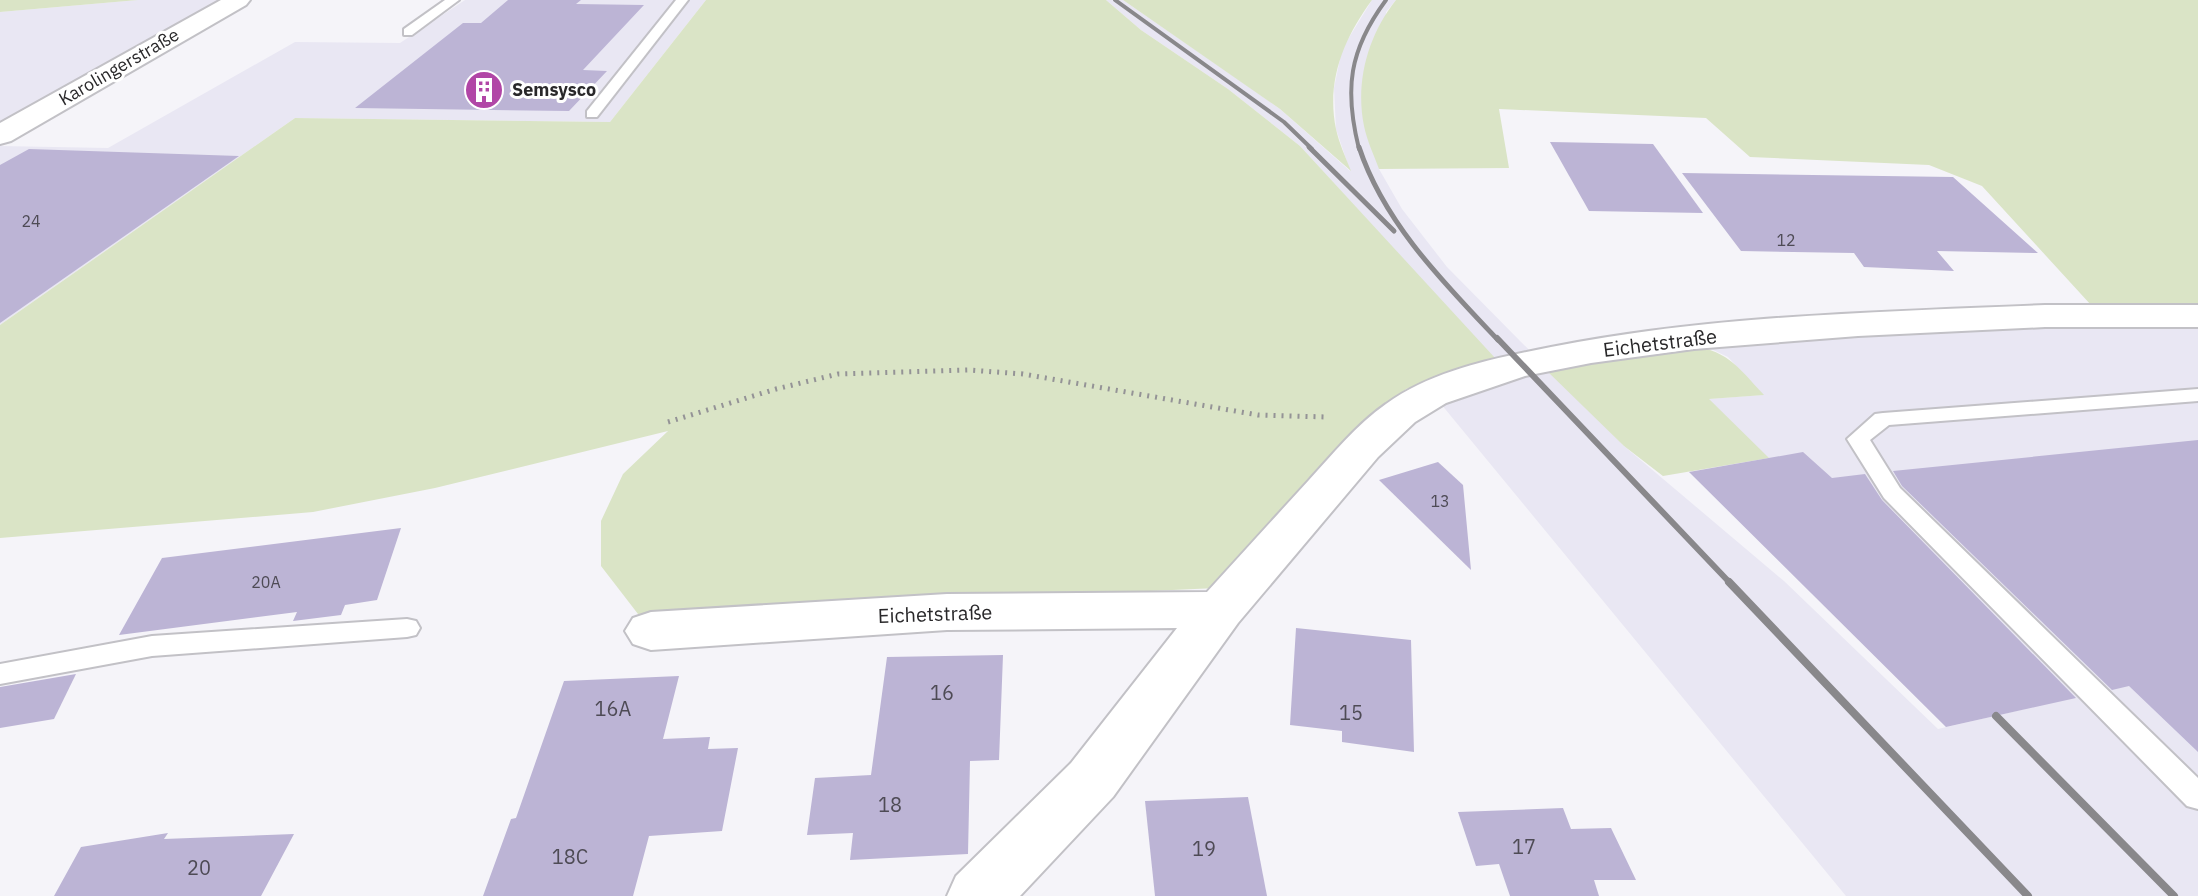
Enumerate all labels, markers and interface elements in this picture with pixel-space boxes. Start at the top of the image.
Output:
street label: Karolingerstraße [54,23,183,110]
building icon: Semsysco [463,69,505,111]
place label: Semsysco [512,78,596,101]
house number: 24 [21,211,41,231]
house number: 12 [1776,230,1796,250]
street label: Eichetstraße [1602,322,1718,363]
house number: 13 [1430,491,1450,511]
house number: 20A [251,572,281,592]
street label: Eichetstraße [877,598,993,629]
house number: 16 [930,679,954,706]
house number: 16A [595,695,632,722]
house number: 15 [1339,699,1363,726]
house number: 18 [878,791,902,818]
house number: 17 [1512,833,1536,860]
house number: 19 [1192,835,1216,862]
house number: 18C [552,843,588,870]
house number: 20 [187,854,211,881]

